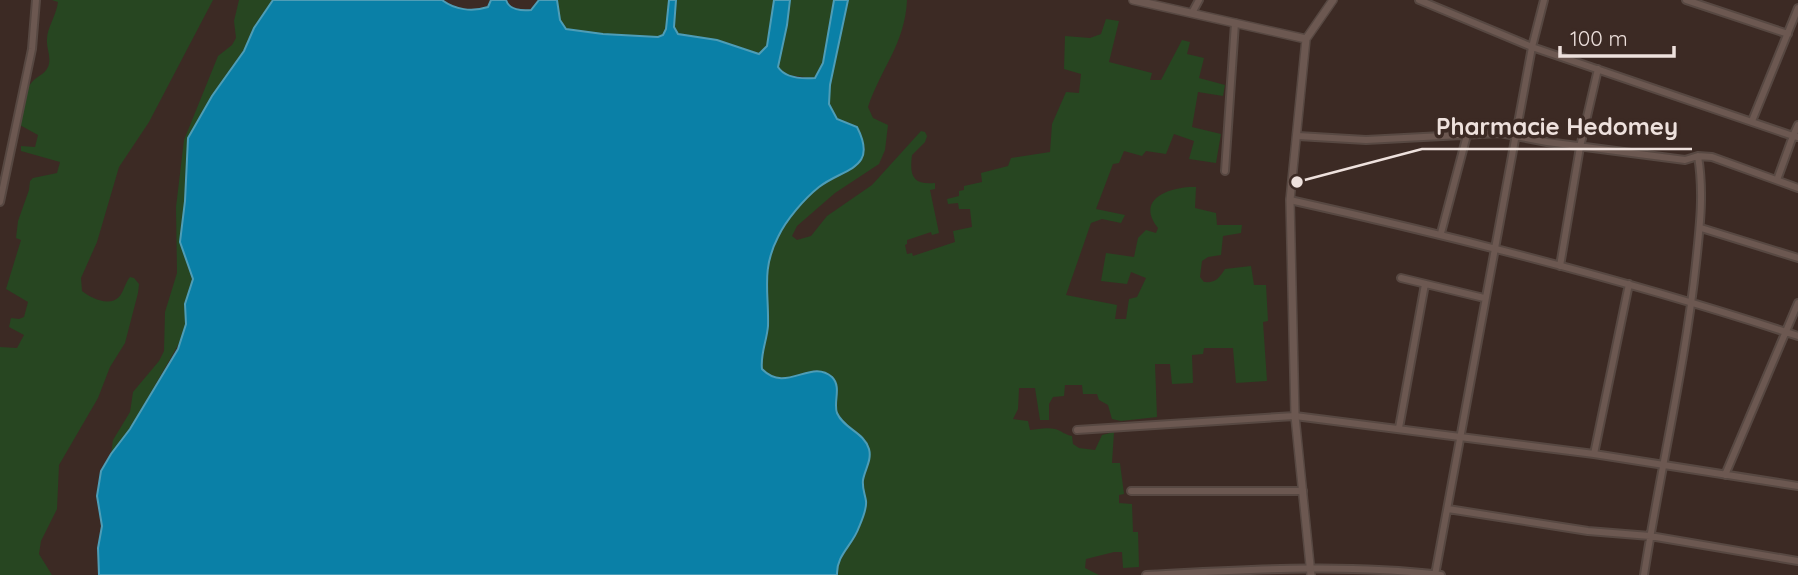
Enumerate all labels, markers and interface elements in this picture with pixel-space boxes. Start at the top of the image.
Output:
scale bar [1560,14,1674,58]
text: 100 m [1570,25,1628,51]
callout: Pharmacie Hedomey [1422,104,1692,149]
text: Pharmacie Hedomey [1436,111,1678,141]

